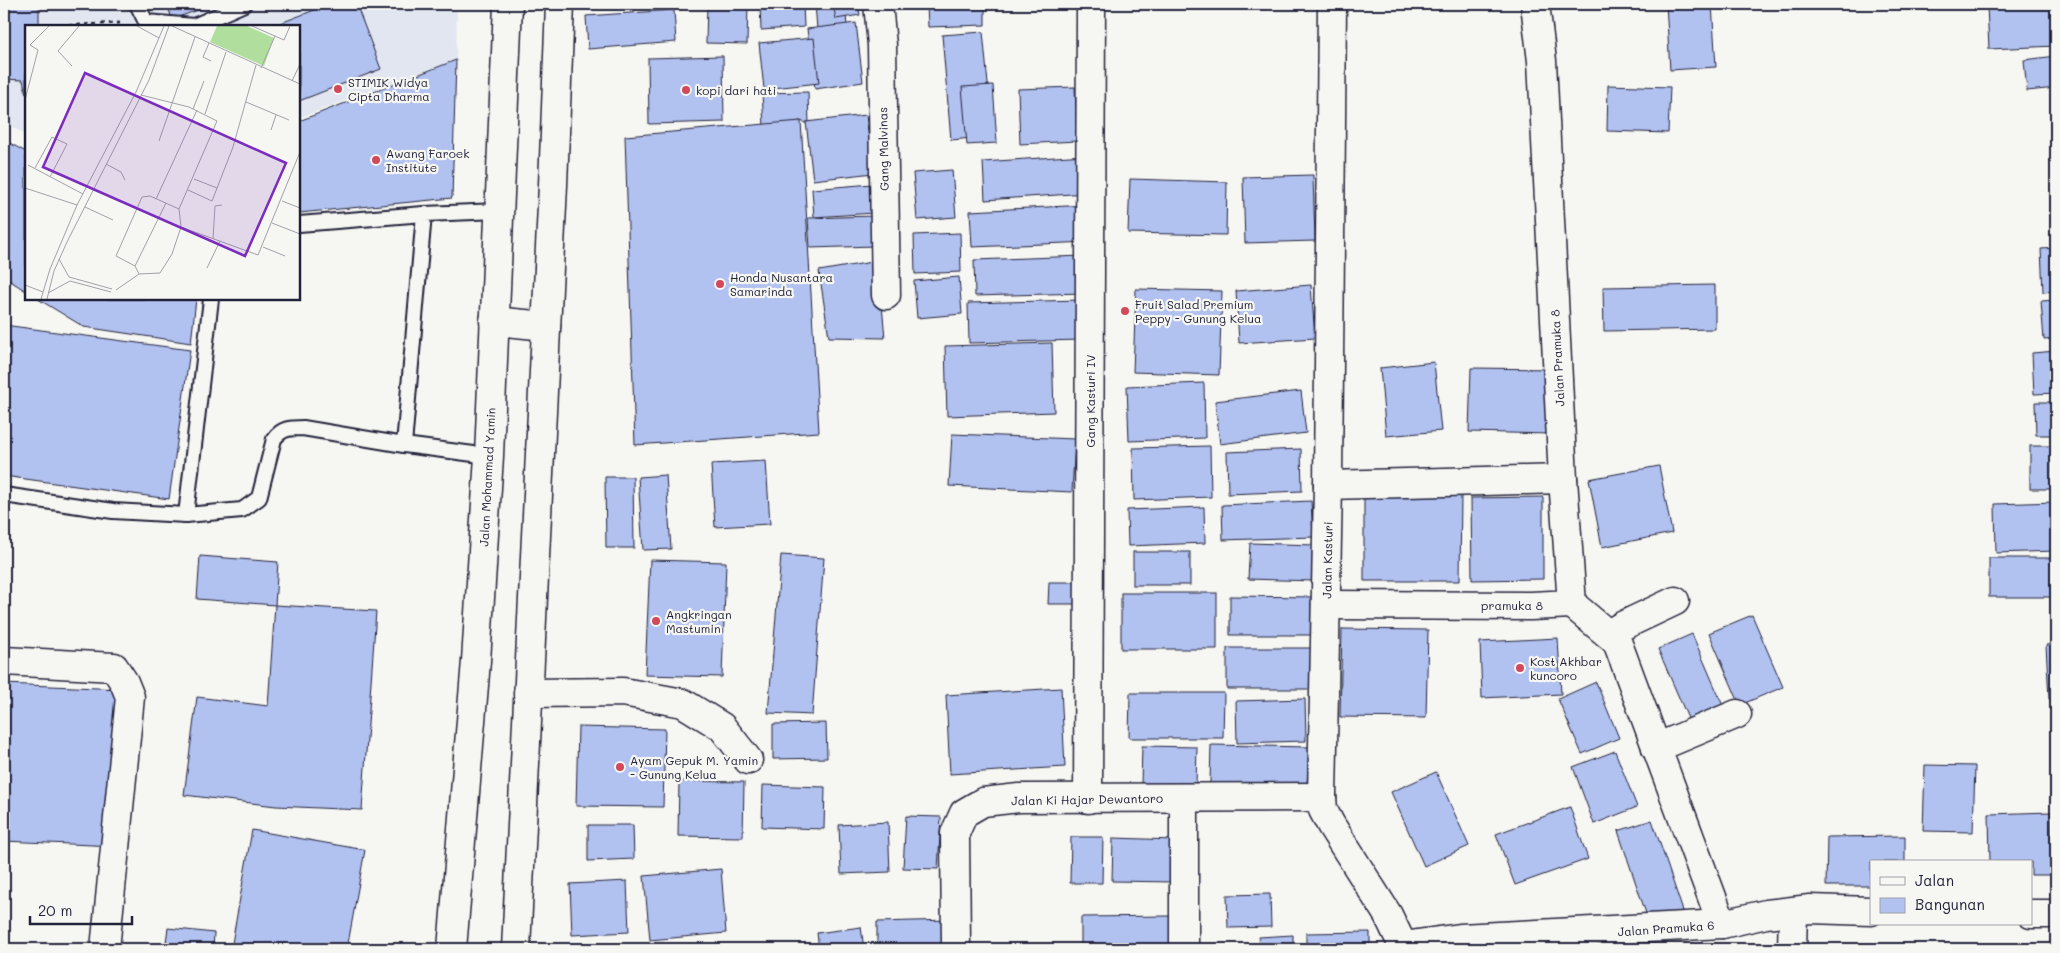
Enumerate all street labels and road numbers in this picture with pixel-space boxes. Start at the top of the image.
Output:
street label: Gang Malvinas [874,107,892,191]
street label: Jalan Pramuka 8 [1546,309,1568,407]
street label: Gang Kasturi IV [1082,354,1098,447]
street label: Jalan Mohammad Yamin [475,407,499,547]
street label: Jalan Kasturi [1318,521,1336,599]
street label: pramuka 8 [1481,597,1543,613]
street label: Jalan Ki Hajar Dewantoro [1011,790,1163,808]
street label: Jalan Pramuka 6 [1617,917,1715,939]

